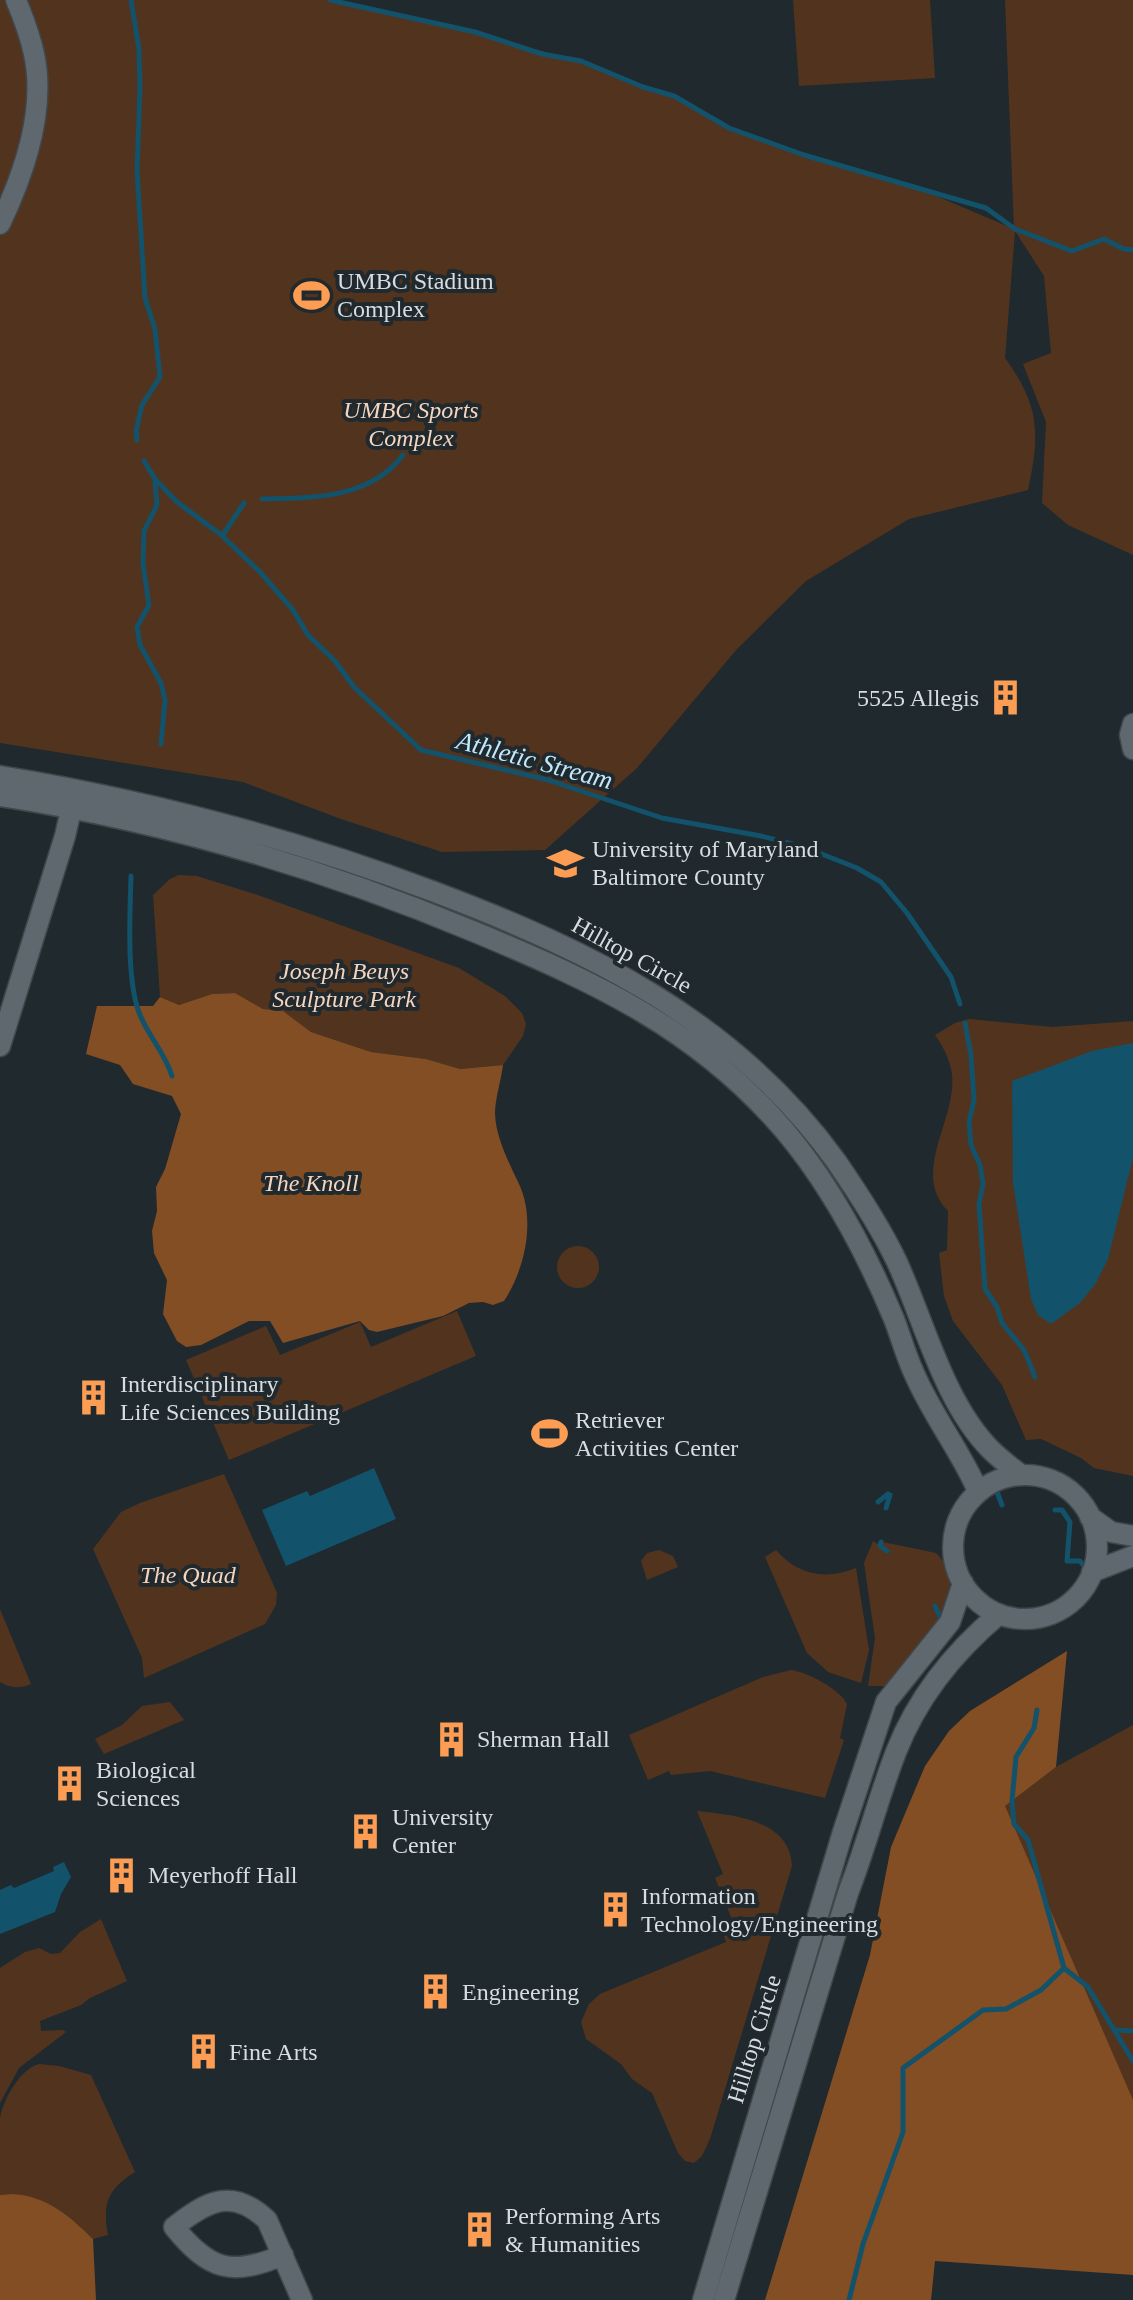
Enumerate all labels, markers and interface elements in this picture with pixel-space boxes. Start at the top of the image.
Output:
place label: UMBC Stadium Complex [337,268,494,322]
sports icon: UMBC Stadium Complex [292,276,330,314]
park label: UMBC Sports Complex [343,397,479,451]
building icon: 5525 Allegis [986,679,1024,717]
place label: 5525 Allegis [857,685,979,711]
water label: Athletic Stream [452,725,616,795]
place label: University of Maryland Baltimore County [592,836,819,890]
school or university icon: University of Maryland Baltimore County [547,844,585,882]
street label: Hilltop Circle [568,911,696,999]
park label: Joseph Beuys Sculpture Park [272,958,416,1012]
park label: The Knoll [263,1170,359,1196]
place label: Interdisciplinary Life Sciences Building [120,1371,340,1425]
building icon: Interdisciplinary Life Sciences Building [75,1379,113,1417]
place label: Retriever Activities Center [575,1407,738,1461]
sports icon: Retriever Activities Center [530,1415,568,1453]
park label: The Quad [140,1562,237,1588]
building icon: Sherman Hall [432,1720,470,1758]
place label: Sherman Hall [477,1726,610,1752]
place label: Biological Sciences [96,1757,196,1811]
building icon: Biological Sciences [51,1765,89,1803]
place label: University Center [392,1804,493,1858]
building icon: University Center [347,1812,385,1850]
building icon: Meyerhoff Hall [103,1856,141,1894]
place label: Meyerhoff Hall [148,1862,298,1888]
place label: Information Technology/Engineering [641,1883,878,1937]
building icon: Information Technology/Engineering [596,1891,634,1929]
street label: Hilltop Circle [722,1972,786,2106]
building icon: Engineering [417,1973,455,2011]
place label: Engineering [462,1979,579,2005]
building icon: Fine Arts [184,2033,222,2071]
place label: Fine Arts [229,2039,318,2065]
place label: Performing Arts & Humanities [505,2203,660,2257]
building icon: Performing Arts & Humanities [460,2211,498,2249]

